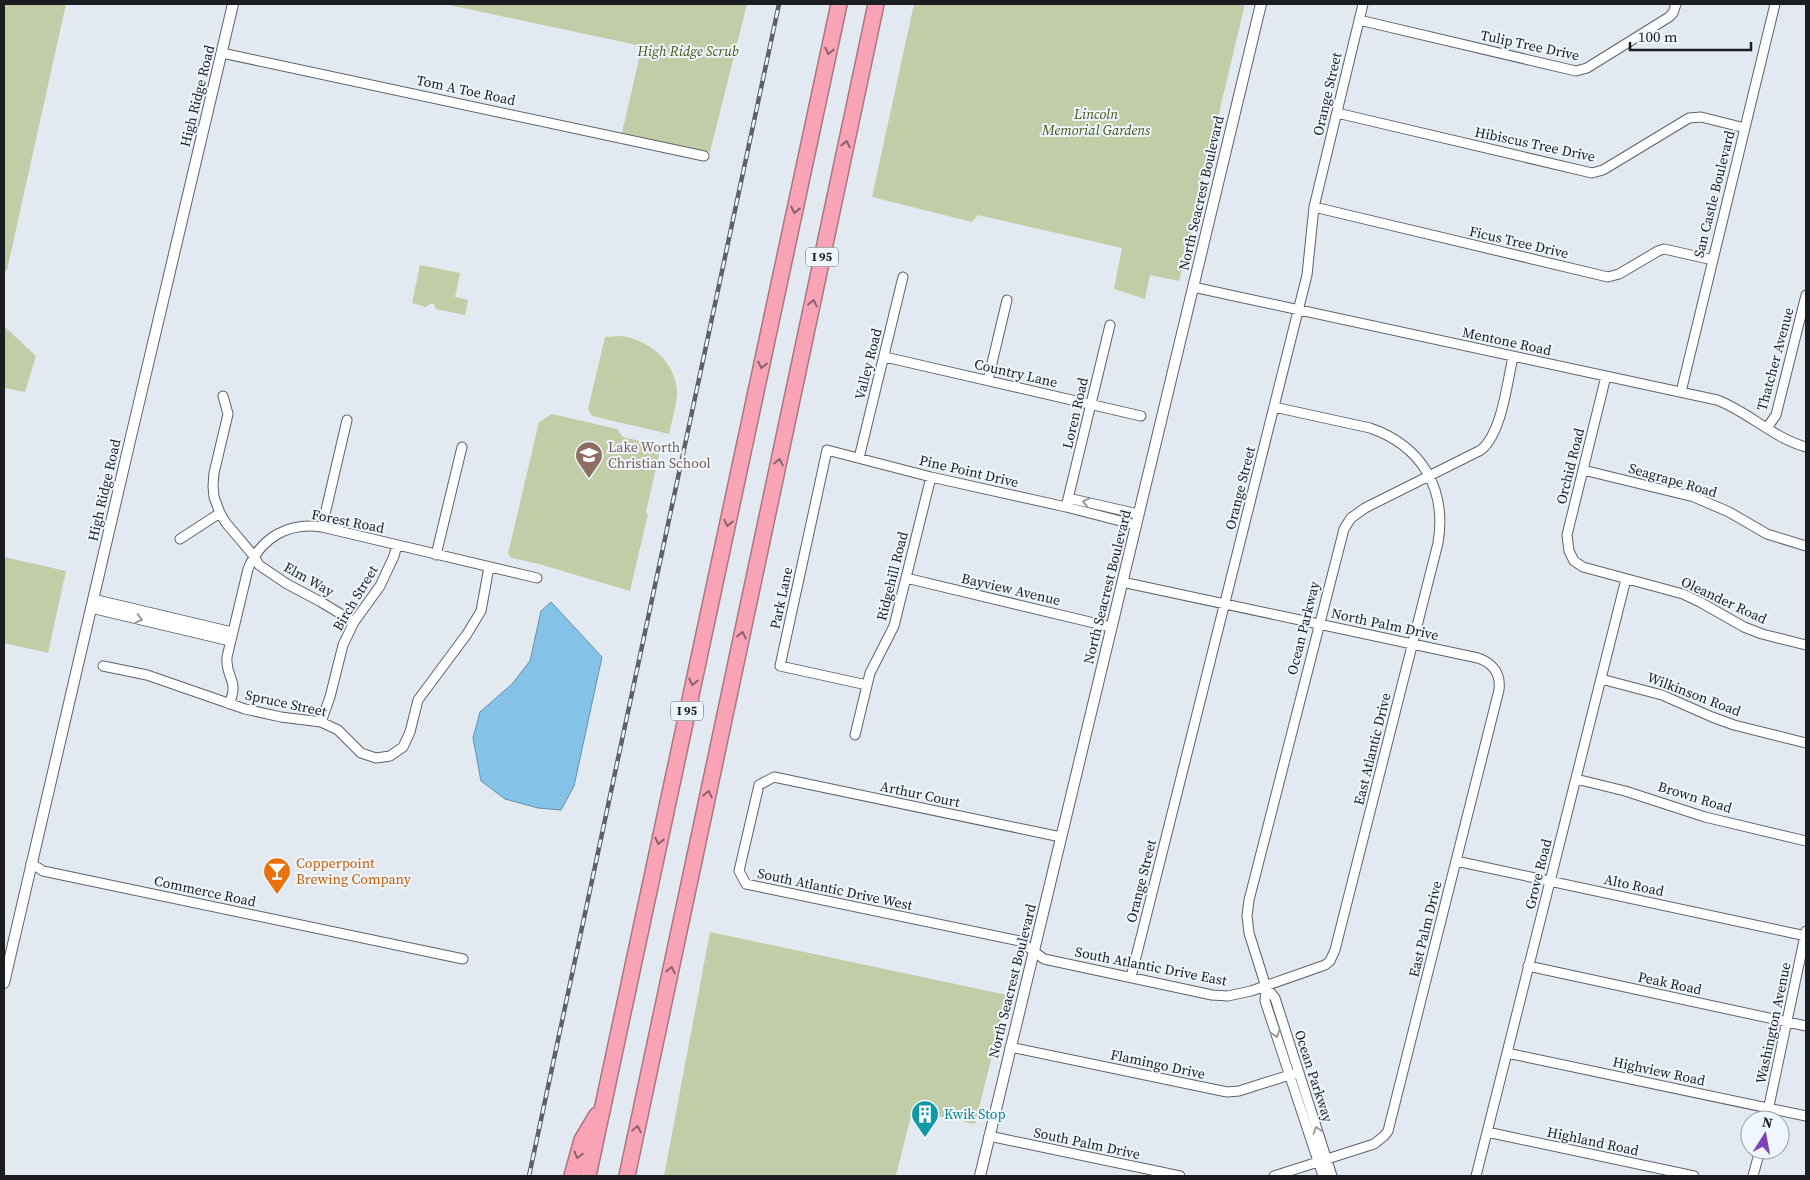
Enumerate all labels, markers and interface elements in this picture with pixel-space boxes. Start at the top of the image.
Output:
scale bar [1630,20,1751,52]
street label: Tulip Tree Drive [1479,25,1581,65]
text: 100 m [1638,26,1678,47]
park label: High Ridge Scrub [636,41,739,61]
street label: High Ridge Road [175,43,219,149]
one-way arrow [824,47,834,56]
street label: Orange Street [1308,50,1346,138]
street label: Tom A Toe Road [415,70,517,110]
park label: Lincoln Memorial Gardens [1041,104,1151,140]
street label: North Seacrest Boulevard [1173,113,1229,272]
street label: Hibiscus Tree Drive [1473,121,1597,167]
street label: San Castle Boulevard [1689,128,1739,260]
one-way arrow [841,139,851,148]
one-way arrow [790,206,800,215]
street label: Ficus Tree Drive [1467,221,1571,263]
road number: I 95 [806,248,838,266]
one-way arrow [807,298,817,307]
street label: Thatcher Avenue [1752,305,1798,413]
street label: Mentone Road [1461,322,1554,360]
street label: Valley Road [849,326,887,402]
street label: Country Lane [972,354,1060,392]
one-way arrow [757,360,768,369]
street label: Loren Road [1057,375,1093,451]
street label: Orchid Road [1551,426,1589,506]
street label: High Ridge Road [83,437,125,543]
place label: Lake Worth Christian School [608,437,711,473]
school or university icon: Lake Worth Christian School [574,440,604,479]
street label: Orange Street [1220,444,1260,532]
street label: Pine Point Drive [917,450,1021,492]
one-way arrow [773,457,784,466]
street label: Seagrape Road [1626,458,1720,502]
one-way arrow [1082,497,1091,508]
street label: Forest Road [310,504,386,538]
street label: North Seacrest Boulevard [1078,508,1136,666]
one-way arrow [723,519,733,528]
street label: Ridgehill Road [871,529,913,623]
street label: Elm Way [280,557,338,601]
street label: Birch Street [328,561,383,635]
street label: Park Lane [765,565,797,631]
street label: Bayview Avenue [959,568,1063,610]
street label: Oleander Road [1678,571,1770,629]
street label: Ocean Parkway [1282,578,1325,677]
street label: North Palm Drive [1329,603,1441,645]
one-way arrow [134,613,143,624]
one-way arrow [736,630,747,639]
street label: Wilkinson Road [1644,667,1744,721]
one-way arrow [689,678,699,687]
street label: Spruce Street [244,685,329,721]
street label: East Atlantic Drive [1348,691,1396,807]
road number: I 95 [671,701,703,720]
street label: Arthur Court [878,776,962,812]
street label: Brown Road [1656,776,1735,818]
one-way arrow [702,789,713,798]
one-way arrow [654,837,665,846]
street label: Orange Street [1121,837,1161,925]
street label: Grove Road [1520,837,1556,911]
place label: Copperpoint Brewing Company [296,853,412,889]
bar icon: Copperpoint Brewing Company [262,856,292,895]
street label: South Atlantic Drive West [756,863,915,915]
street label: Alto Road [1602,869,1666,901]
street label: Commerce Road [152,870,258,912]
street label: East Palm Drive [1403,879,1447,979]
street label: North Seacrest Boulevard [983,902,1041,1060]
street label: South Atlantic Drive East [1073,941,1229,991]
street label: Washington Avenue [1750,960,1796,1086]
one-way arrow [665,965,676,974]
street label: Peak Road [1636,966,1704,1000]
street label: Ocean Parkway [1290,1027,1339,1125]
one-way arrow [1270,1029,1280,1037]
street label: Flamingo Drive [1109,1044,1207,1084]
street label: Highview Road [1611,1051,1707,1091]
building icon: Kwik Stop [910,1099,940,1138]
place label: Kwik Stop [944,1104,1006,1124]
north arrow [1740,1110,1790,1160]
text: N [1761,1111,1774,1133]
street label: South Palm Drive [1032,1122,1142,1164]
street label: Highland Road [1545,1122,1641,1160]
one-way arrow [631,1124,642,1133]
one-way arrow [1313,1126,1323,1135]
one-way arrow [573,1151,584,1160]

